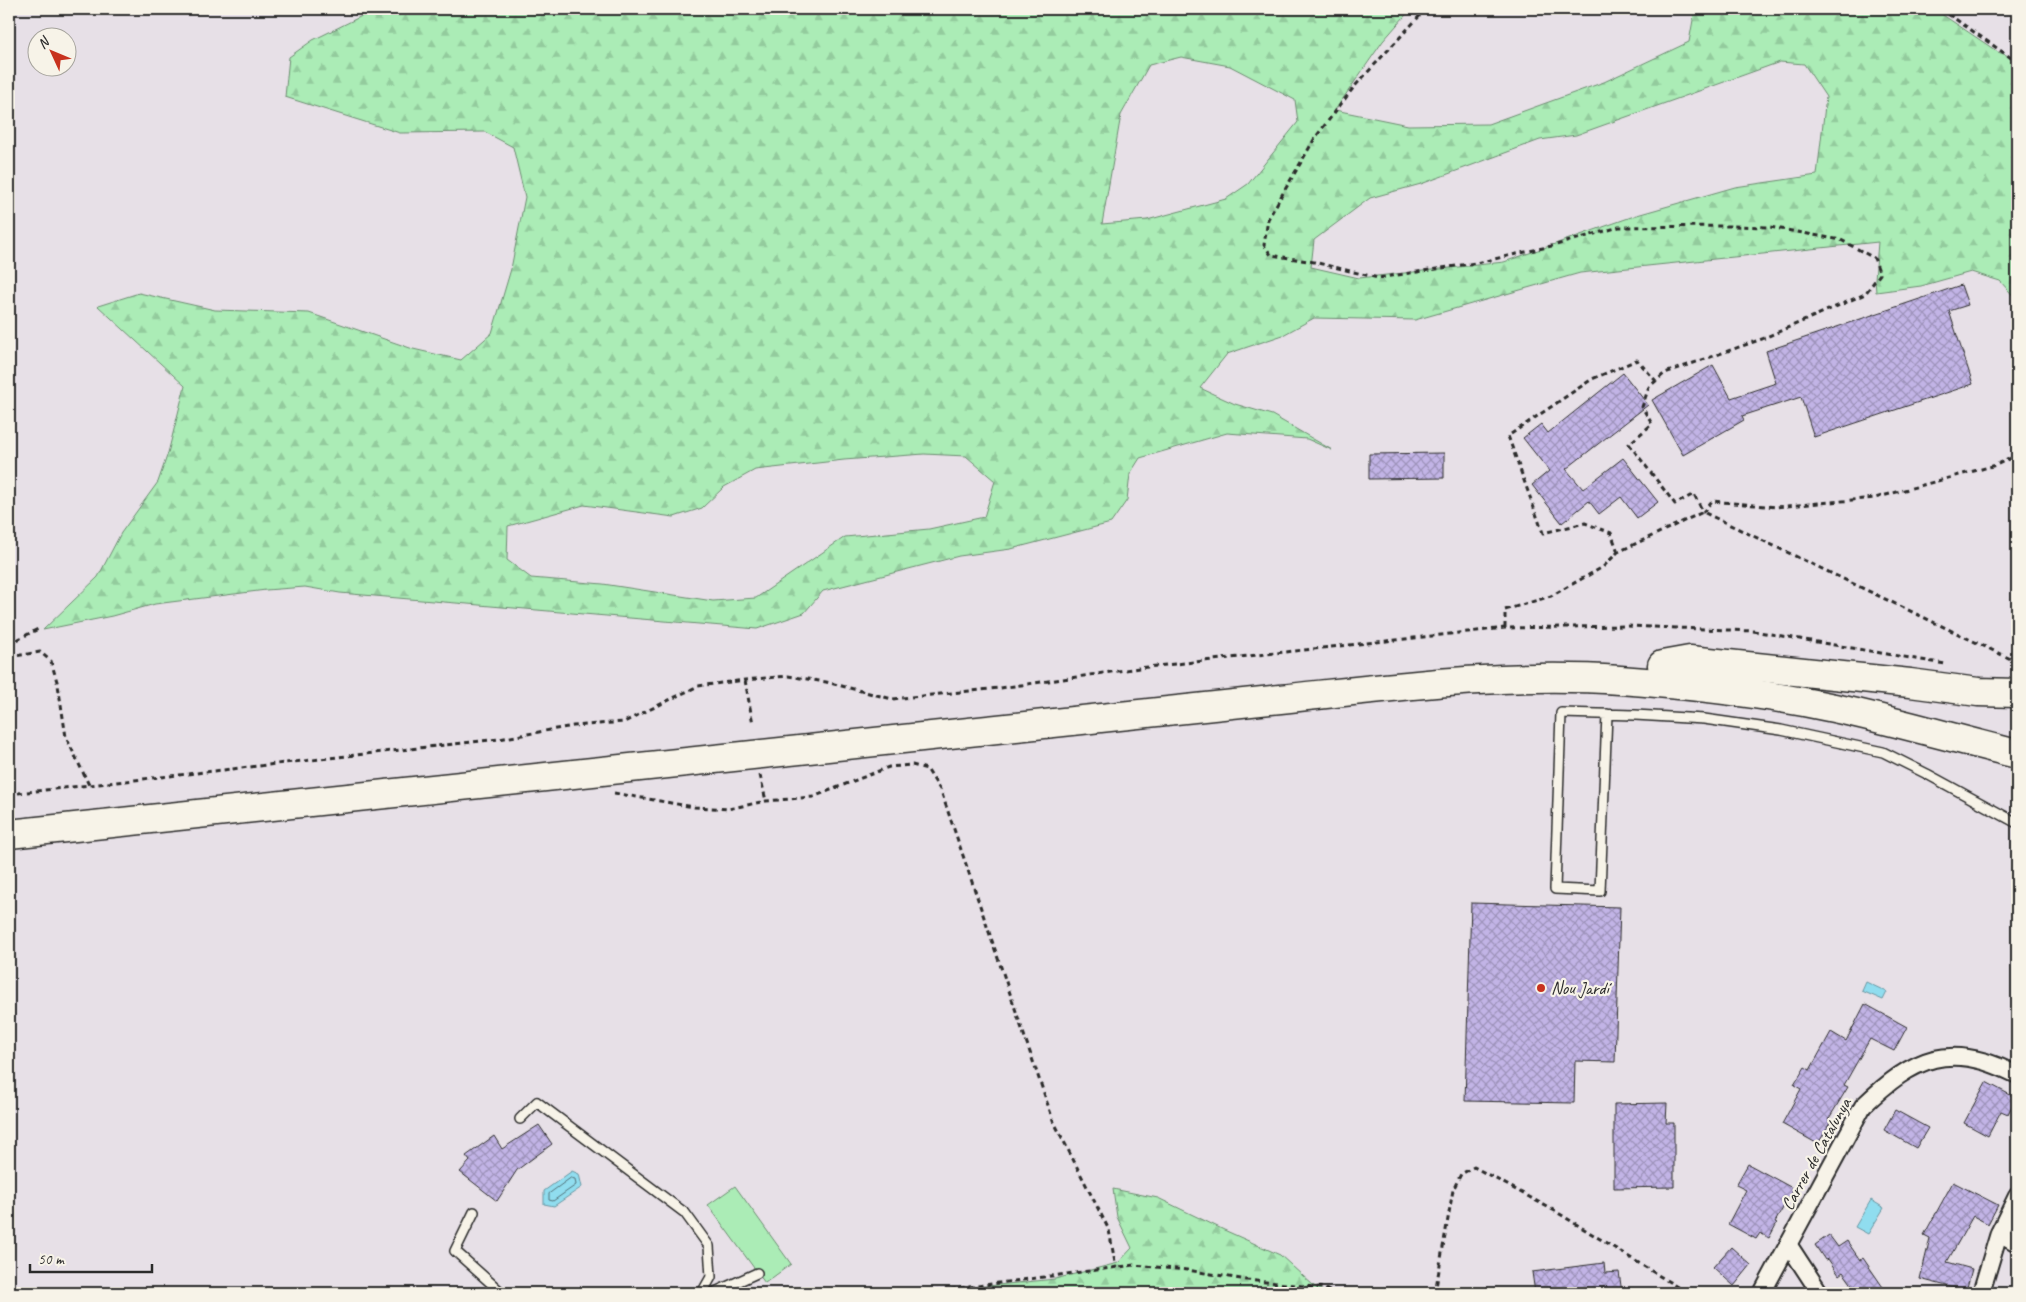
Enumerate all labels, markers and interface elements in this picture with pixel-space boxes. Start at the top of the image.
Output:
north arrow [28,28,78,78]
text: N [34,33,54,52]
place label: Nou Jardí [1551,977,1613,999]
marker: Nou Jardí [1535,982,1547,994]
street label: Carrer de Catalunya [1776,1093,1856,1214]
scale bar [30,1242,152,1274]
text: 50 m [38,1250,65,1269]

